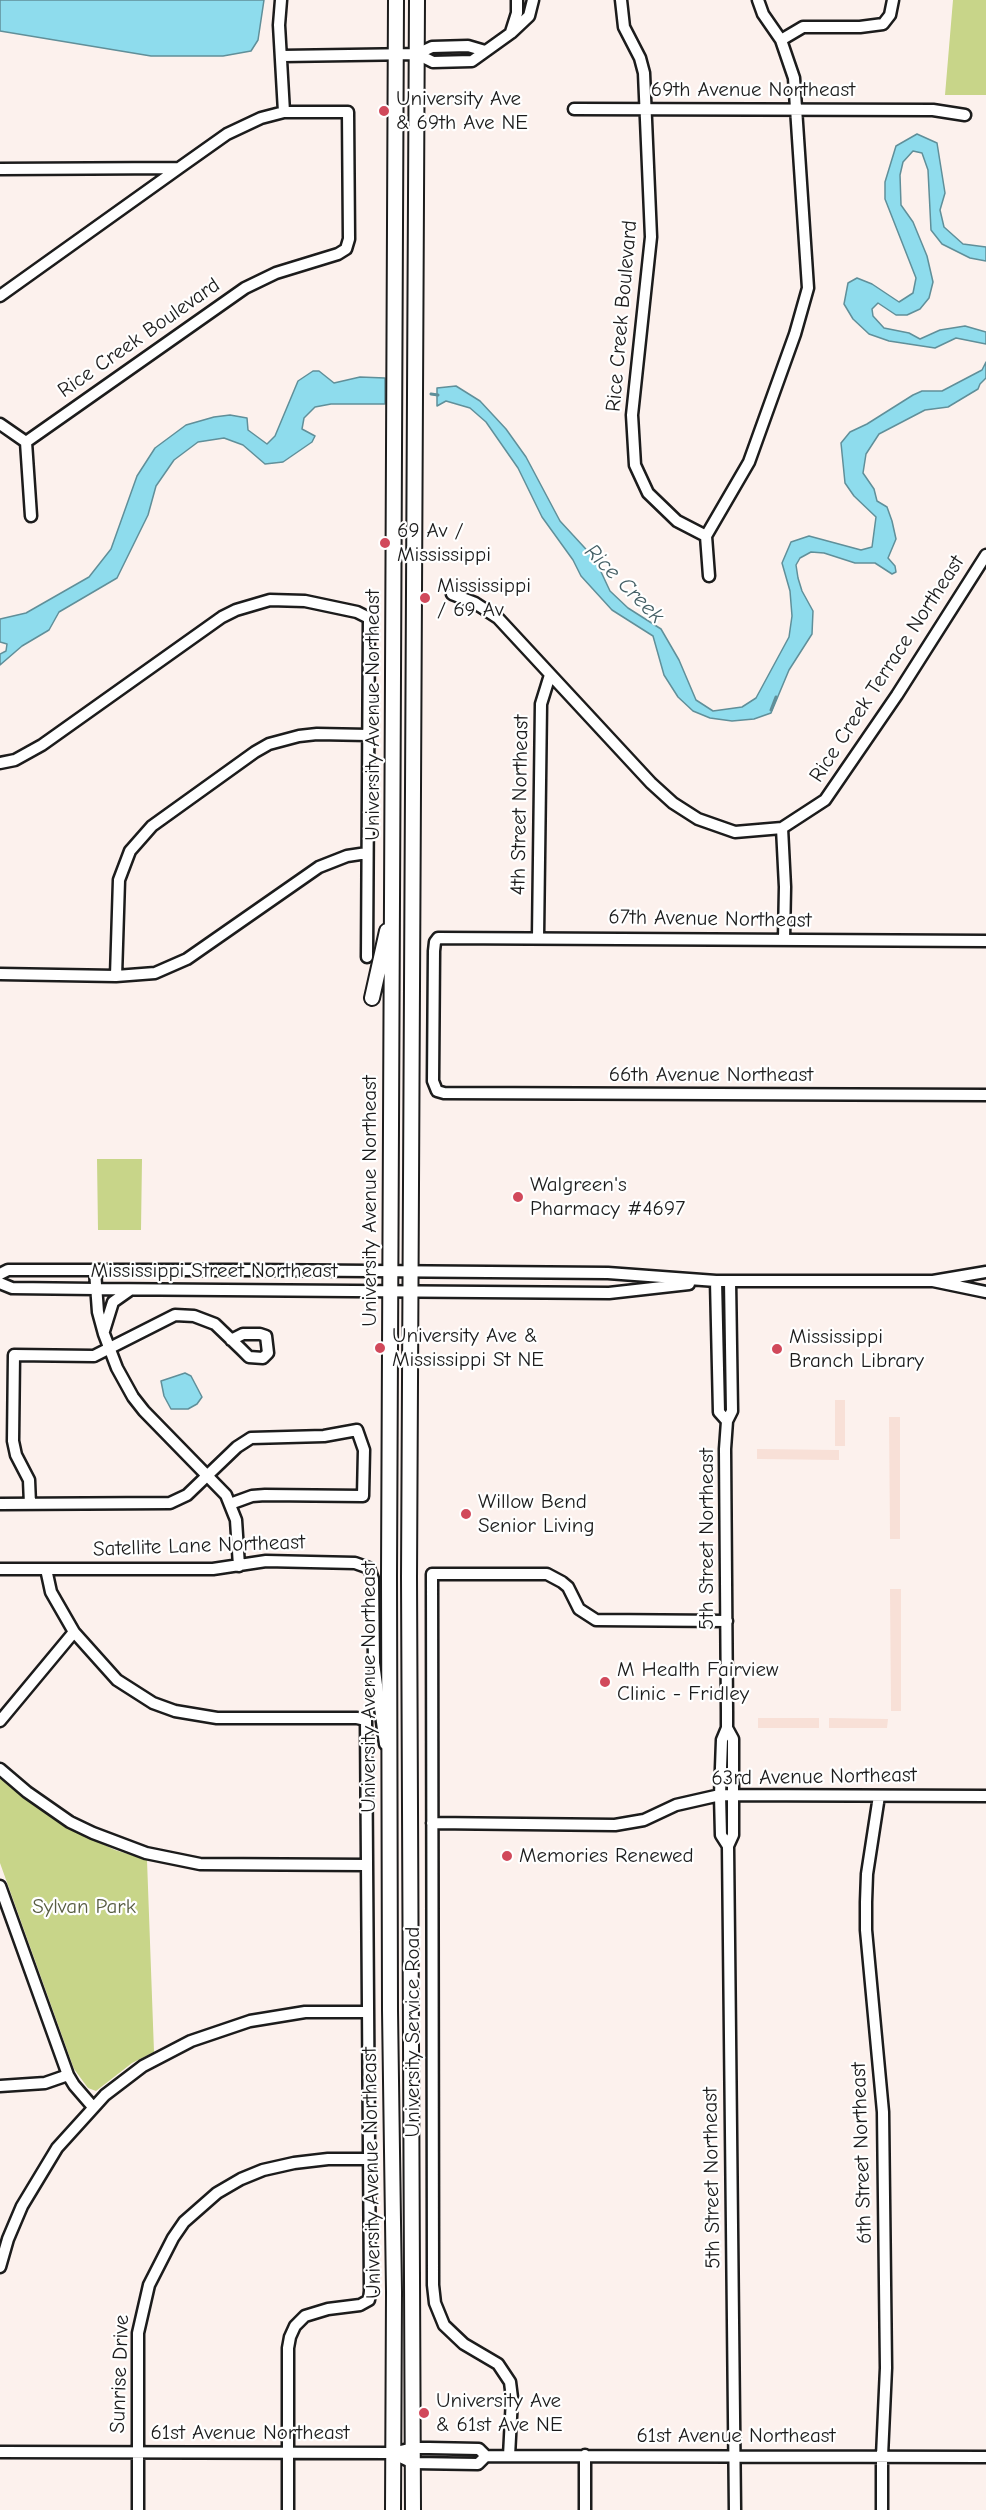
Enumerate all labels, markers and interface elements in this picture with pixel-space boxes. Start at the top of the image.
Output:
street label: 69th Avenue Northeast [651,77,855,103]
place label: University Ave & 69th Ave NE [396,86,528,136]
marker: University Ave & 69th Ave NE [377,104,391,118]
street label: Rice Creek Boulevard [601,219,643,413]
street label: Rice Creek Boulevard [53,273,225,403]
place label: 69 Av / Mississippi [397,518,491,568]
marker: 69 Av / Mississippi [378,536,392,550]
water label: Rice Creek [579,539,669,629]
street label: Rice Creek Terrace Northeast [804,551,970,787]
place label: Mississippi / 69 Av [437,573,531,623]
street label: University Avenue Northeast [360,589,386,841]
marker: Mississippi / 69 Av [418,591,432,605]
street label: 4th Street Northeast [506,714,534,896]
street label: 67th Avenue Northeast [608,905,812,933]
street label: 66th Avenue Northeast [609,1062,813,1088]
street label: University Avenue Northeast [357,1075,383,1327]
place label: Walgreen's Pharmacy #4697 [530,1172,685,1222]
marker: Walgreen's Pharmacy #4697 [511,1190,525,1204]
street label: Mississippi Street Northeast [90,1258,338,1284]
place label: University Ave & Mississippi St NE [392,1323,544,1373]
place label: Mississippi Branch Library [789,1324,924,1374]
marker: University Ave & Mississippi St NE [373,1341,387,1355]
marker: Mississippi Branch Library [770,1342,784,1356]
street label: 5th Street Northeast [694,1448,720,1630]
place label: Willow Bend Senior Living [478,1489,595,1539]
marker: Willow Bend Senior Living [459,1507,473,1521]
street label: Satellite Lane Northeast [93,1530,305,1562]
street label: University Avenue Northeast [356,1561,382,1813]
place label: M Health Fairview Clinic - Fridley [617,1657,779,1707]
marker: M Health Fairview Clinic - Fridley [598,1675,612,1689]
street label: 63rd Avenue Northeast [711,1763,917,1791]
place label: Memories Renewed [519,1843,694,1869]
marker: Memories Renewed [500,1849,514,1863]
park label: Sylvan Park [32,1894,136,1920]
street label: University Service Road [400,1926,426,2138]
street label: University Avenue Northeast [357,2047,387,2299]
street label: 6th Street Northeast [846,2062,878,2244]
street label: 5th Street Northeast [698,2087,726,2269]
street label: Sunrise Drive [105,2314,135,2434]
place label: University Ave & 61st Ave NE [436,2388,563,2438]
marker: University Ave & 61st Ave NE [417,2406,431,2420]
street label: 61st Avenue Northeast [150,2420,350,2446]
street label: 61st Avenue Northeast [636,2423,836,2449]

